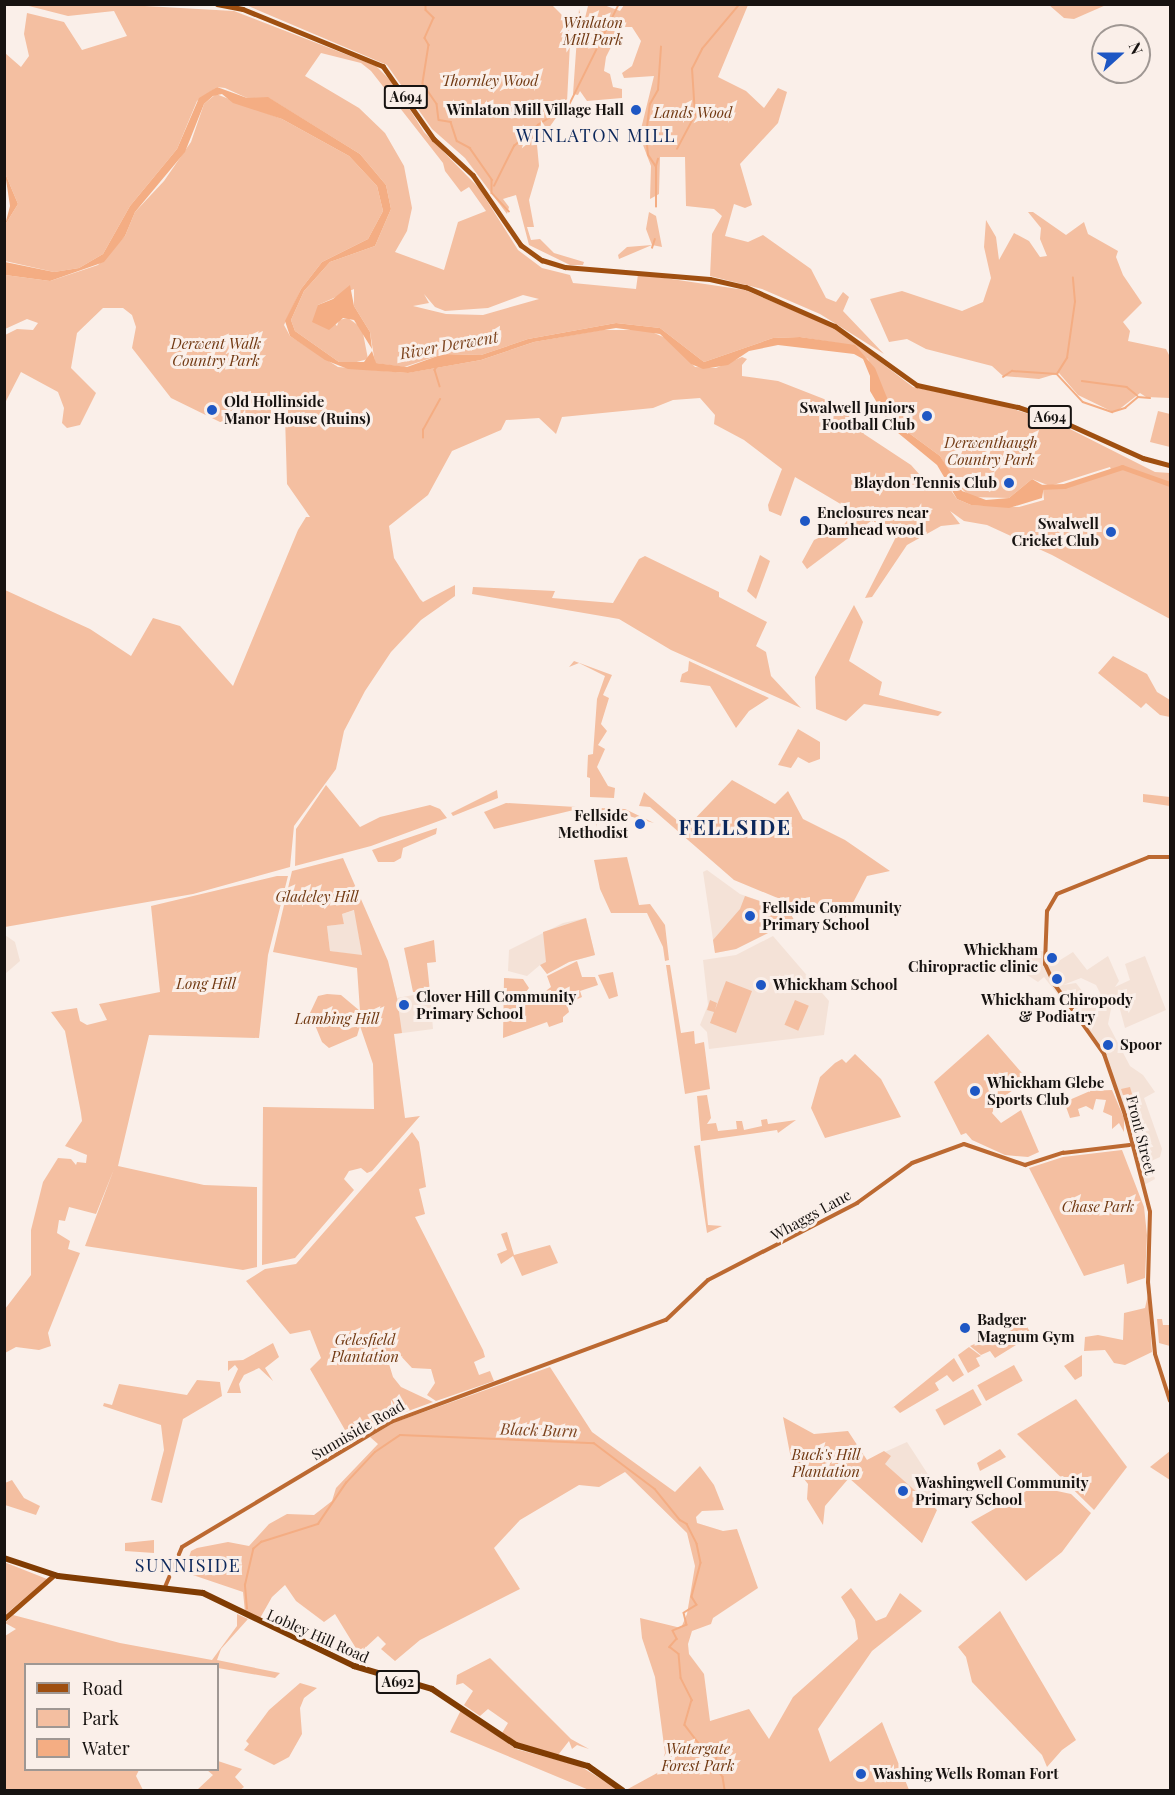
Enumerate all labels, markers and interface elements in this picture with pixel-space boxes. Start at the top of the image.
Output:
park label: Winlaton Mill Park [563,13,623,48]
north arrow [1091,24,1151,84]
text: N [1125,39,1148,57]
park label: Thornley Wood [442,72,538,90]
road number: A694 [384,86,428,108]
place label: Winlaton Mill Village Hall [446,101,624,119]
marker: Winlaton Mill Village Hall [629,103,643,117]
park label: Lands Wood [654,104,732,122]
district label: WINLATON MILL [516,124,676,146]
water label: River Derwent [398,327,500,363]
park label: Derwent Walk Country Park [171,334,261,369]
place label: Old Hollinside Manor House (Ruins) [224,392,371,427]
place label: Swalwell Juniors Football Club [800,398,915,433]
marker: Old Hollinside Manor House (Ruins) [205,403,219,417]
road number: A694 [1028,406,1072,428]
marker: Swalwell Juniors Football Club [920,409,934,423]
park label: Derwenthaugh Country Park [944,433,1038,468]
place label: Blaydon Tennis Club [853,474,997,492]
marker: Blaydon Tennis Club [1002,476,1016,490]
place label: Enclosures near Damhead wood [817,503,928,538]
marker: Enclosures near Damhead wood [798,514,812,528]
place label: Swalwell Cricket Club [1011,514,1099,549]
marker: Swalwell Cricket Club [1104,525,1118,539]
place label: Fellside Methodist [558,806,628,841]
district label: FELLSIDE [679,813,791,839]
marker: Fellside Methodist [633,817,647,831]
park label: Gladeley Hill [275,888,359,906]
place label: Fellside Community Primary School [762,898,901,933]
marker: Fellside Community Primary School [743,909,757,923]
place label: Whickham Chiropractic clinic [908,940,1038,975]
marker: Whickham Chiropractic clinic [1043,949,1061,967]
marker: Whickham Chiropody & Podiatry [1048,970,1066,988]
park label: Long Hill [176,975,236,993]
place label: Whickham School [773,976,898,994]
marker: Whickham School [754,978,768,992]
place label: Clover Hill Community Primary School [416,987,577,1022]
place label: Whickham Chiropody & Podiatry [981,990,1133,1025]
marker: Clover Hill Community Primary School [397,998,411,1012]
park label: Lambing Hill [295,1010,379,1028]
place label: Spoor [1120,1036,1162,1054]
marker: Spoor [1101,1038,1115,1052]
place label: Whickham Glebe Sports Club [987,1073,1104,1108]
marker: Whickham Glebe Sports Club [968,1084,982,1098]
street label: Front Street [1122,1093,1160,1177]
street label: Whaggs Lane [768,1186,854,1244]
park label: Chase Park [1062,1198,1134,1216]
place label: Badger Magnum Gym [977,1310,1075,1345]
marker: Badger Magnum Gym [958,1321,972,1335]
park label: Gelesfield Plantation [331,1330,399,1365]
street label: Sunniside Road [308,1396,408,1464]
water label: Black Burn [500,1419,578,1441]
park label: Buck's Hill Plantation [792,1445,860,1480]
place label: Washingwell Community Primary School [915,1473,1089,1508]
marker: Washingwell Community Primary School [896,1484,910,1498]
district label: SUNNISIDE [135,1554,241,1576]
street label: Lobley Hill Road [264,1605,372,1667]
legend [24,1663,219,1771]
road number: A692 [376,1671,420,1693]
text: Road [82,1676,123,1700]
text: Park [82,1706,119,1730]
text: Water [82,1736,130,1760]
park label: Watergate Forest Park [662,1739,734,1774]
place label: Washing Wells Roman Fort [873,1765,1059,1783]
marker: Washing Wells Roman Fort [854,1767,868,1781]

